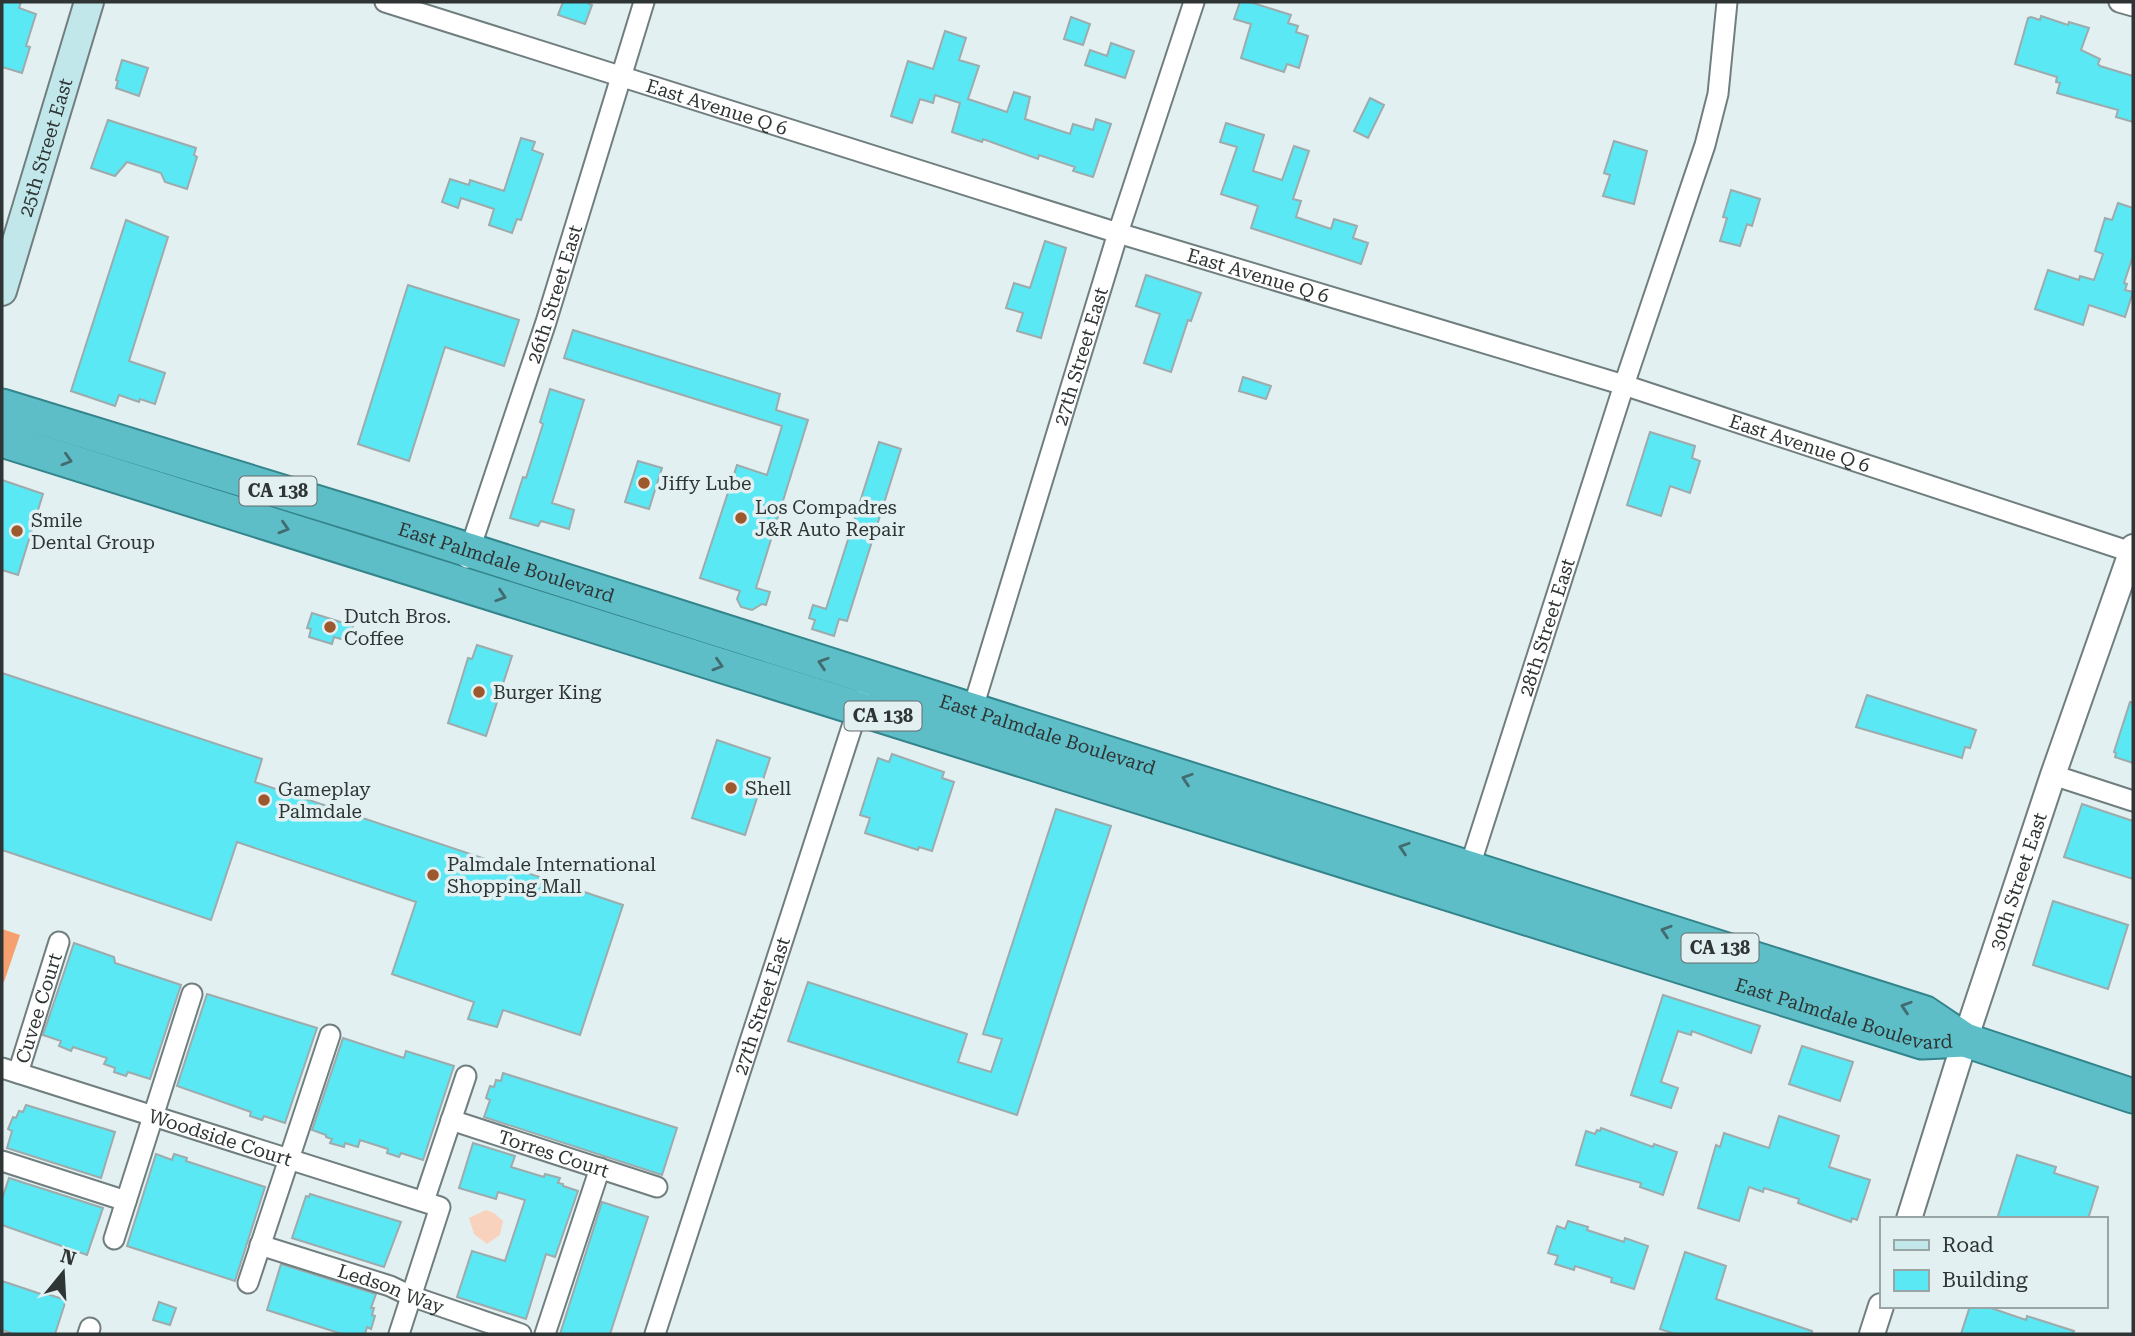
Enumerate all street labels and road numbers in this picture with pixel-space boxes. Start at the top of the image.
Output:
street label: East Avenue Q 6 [643,74,790,140]
street label: 25th Street East [14,75,77,220]
street label: 26th Street East [522,222,587,366]
street label: East Avenue Q 6 [1184,243,1332,308]
street label: 27th Street East [1049,284,1113,428]
street label: East Avenue Q 6 [1726,409,1873,477]
road number: CA 138 [240,476,316,505]
street label: East Palmdale Boulevard [395,517,617,608]
street label: 28th Street East [1514,555,1580,699]
street label: East Palmdale Boulevard [937,689,1159,780]
road number: CA 138 [844,702,922,730]
street label: 30th Street East [1985,810,2052,953]
road number: CA 138 [1682,933,1758,962]
street label: 27th Street East [729,934,795,1078]
street label: Cuvee Court [11,950,67,1066]
street label: East Palmdale Boulevard [1732,973,1953,1054]
street label: Woodside Court [146,1104,295,1171]
street label: Torres Court [495,1125,612,1183]
street label: Ledson Way [335,1259,448,1319]

